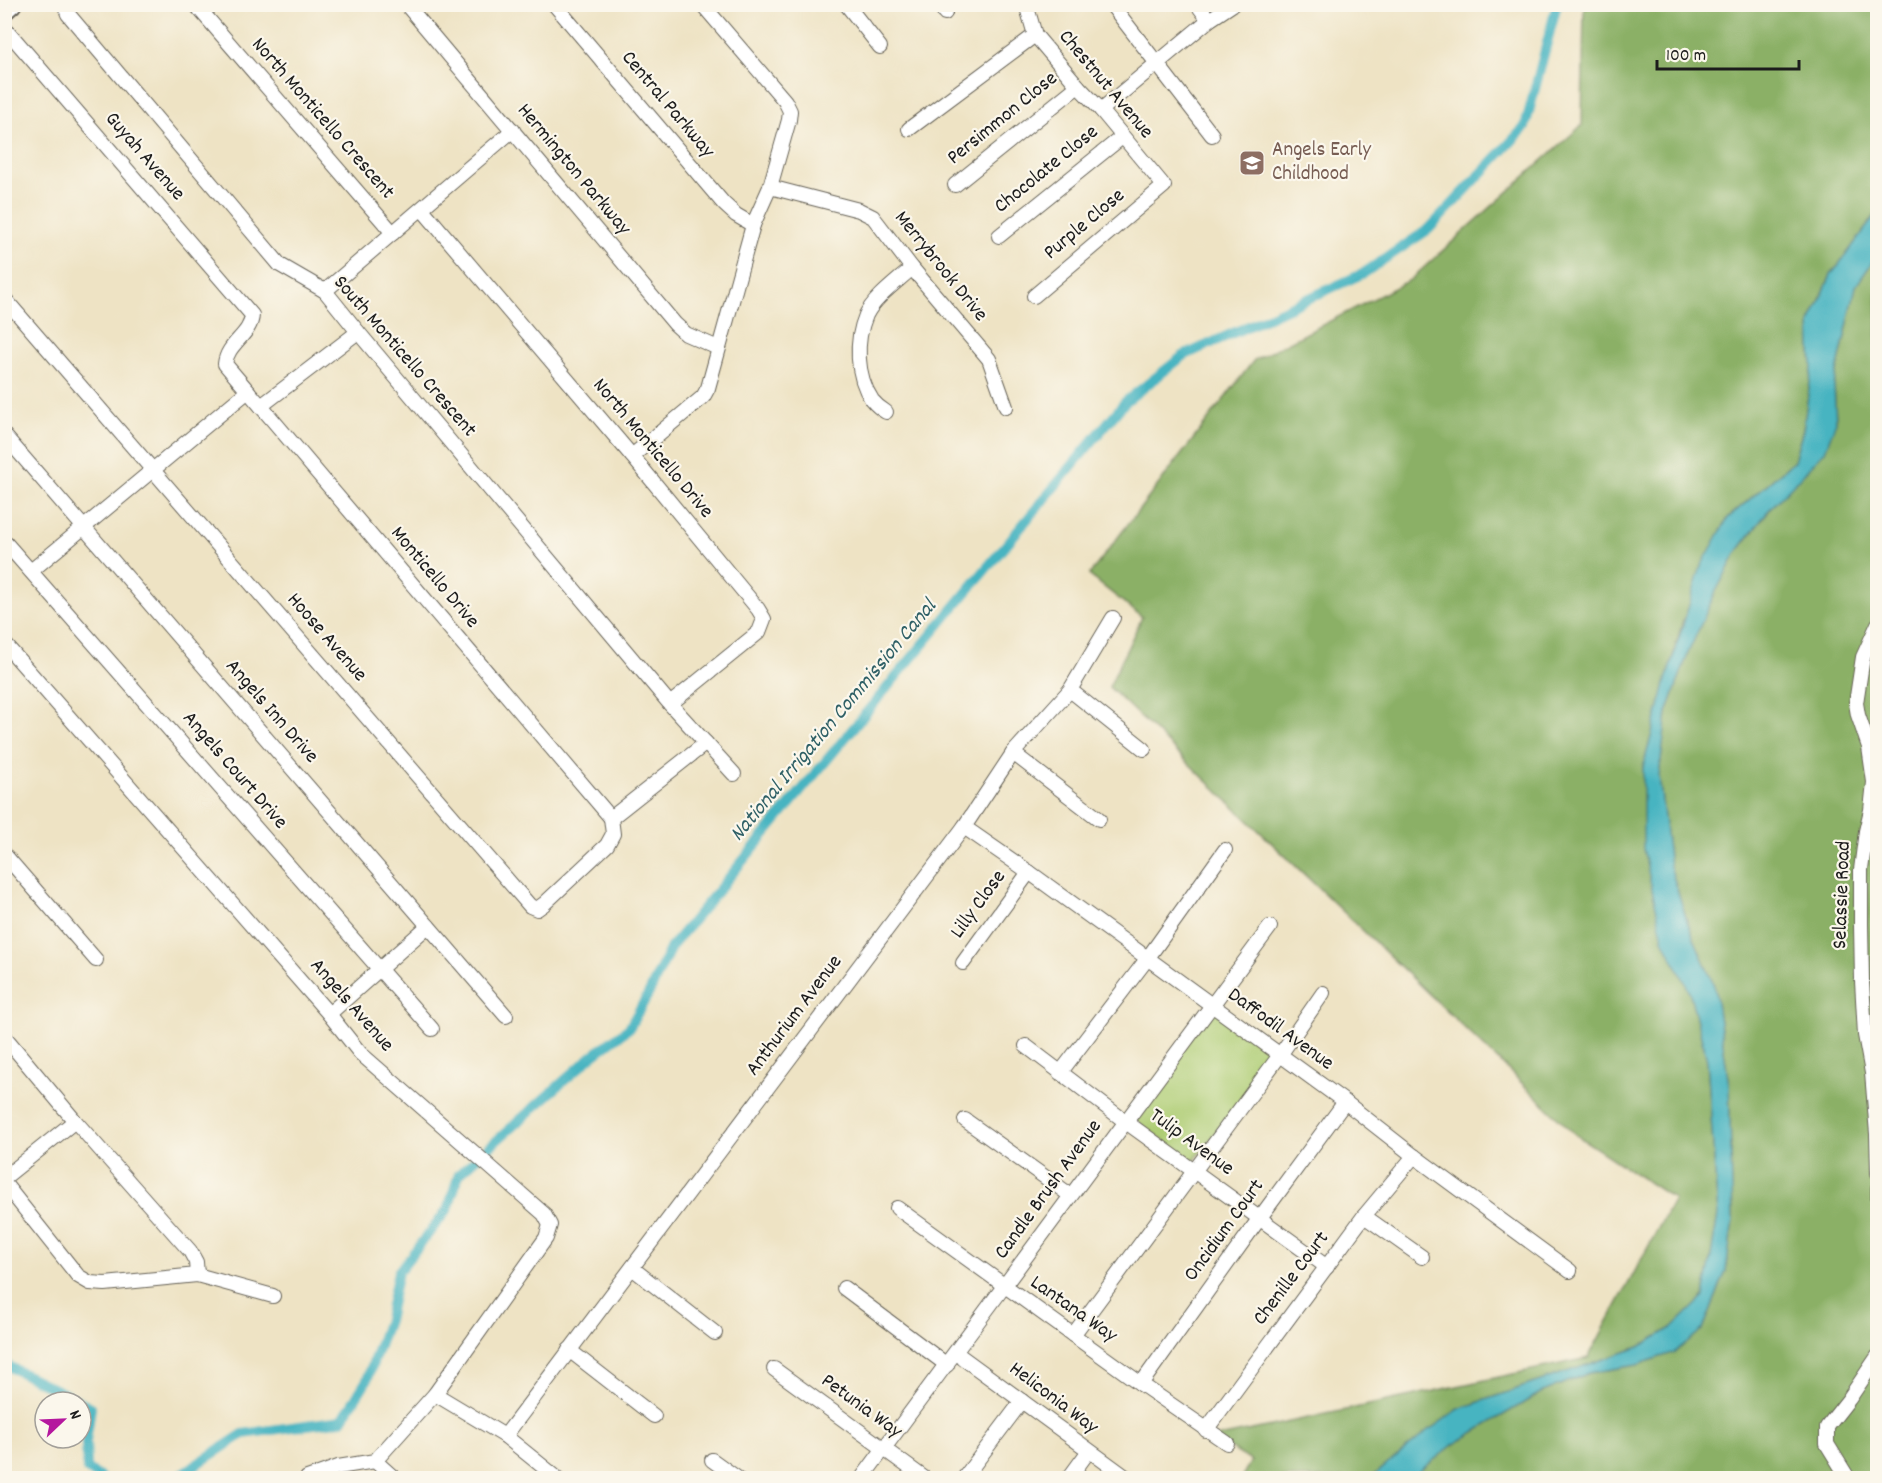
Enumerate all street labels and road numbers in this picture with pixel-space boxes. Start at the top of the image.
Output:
street label: Chestnut Avenue [1050,24,1160,146]
street label: North Monticello Crescent [243,31,401,207]
street label: Central Parkway [613,45,721,166]
street label: Persimmon Close [941,65,1065,173]
street label: Hermington Parkway [509,97,638,243]
street label: Guyah Avenue [97,106,191,208]
street label: Chocolate Close [988,119,1106,221]
street label: Purple Close [1038,182,1132,268]
street label: Merrybrook Drive [886,205,994,329]
street label: South Monticello Crescent [325,269,483,445]
street label: North Monticello Drive [584,372,720,526]
street label: Monticello Drive [382,520,486,636]
street label: Hoose Avenue [279,587,373,689]
street label: Angels Inn Drive [217,653,325,771]
street label: Angels Court Drive [174,705,294,837]
street label: Selassie Road [1826,840,1860,950]
street label: Lilly Close [944,864,1014,946]
street label: Anthurium Avenue [739,949,851,1083]
street label: Angels Avenue [302,952,400,1060]
street label: Daffodil Avenue [1221,981,1339,1079]
street label: Tulip Avenue [1142,1102,1240,1184]
street label: Candle Brush Avenue [988,1114,1110,1266]
street label: Oncidium Court [1177,1173,1273,1288]
street label: Chenille Court [1247,1225,1338,1332]
street label: Lantana Way [1023,1269,1123,1351]
street label: Heliconia Way [1002,1355,1104,1443]
street label: Petunia Way [814,1367,908,1447]

